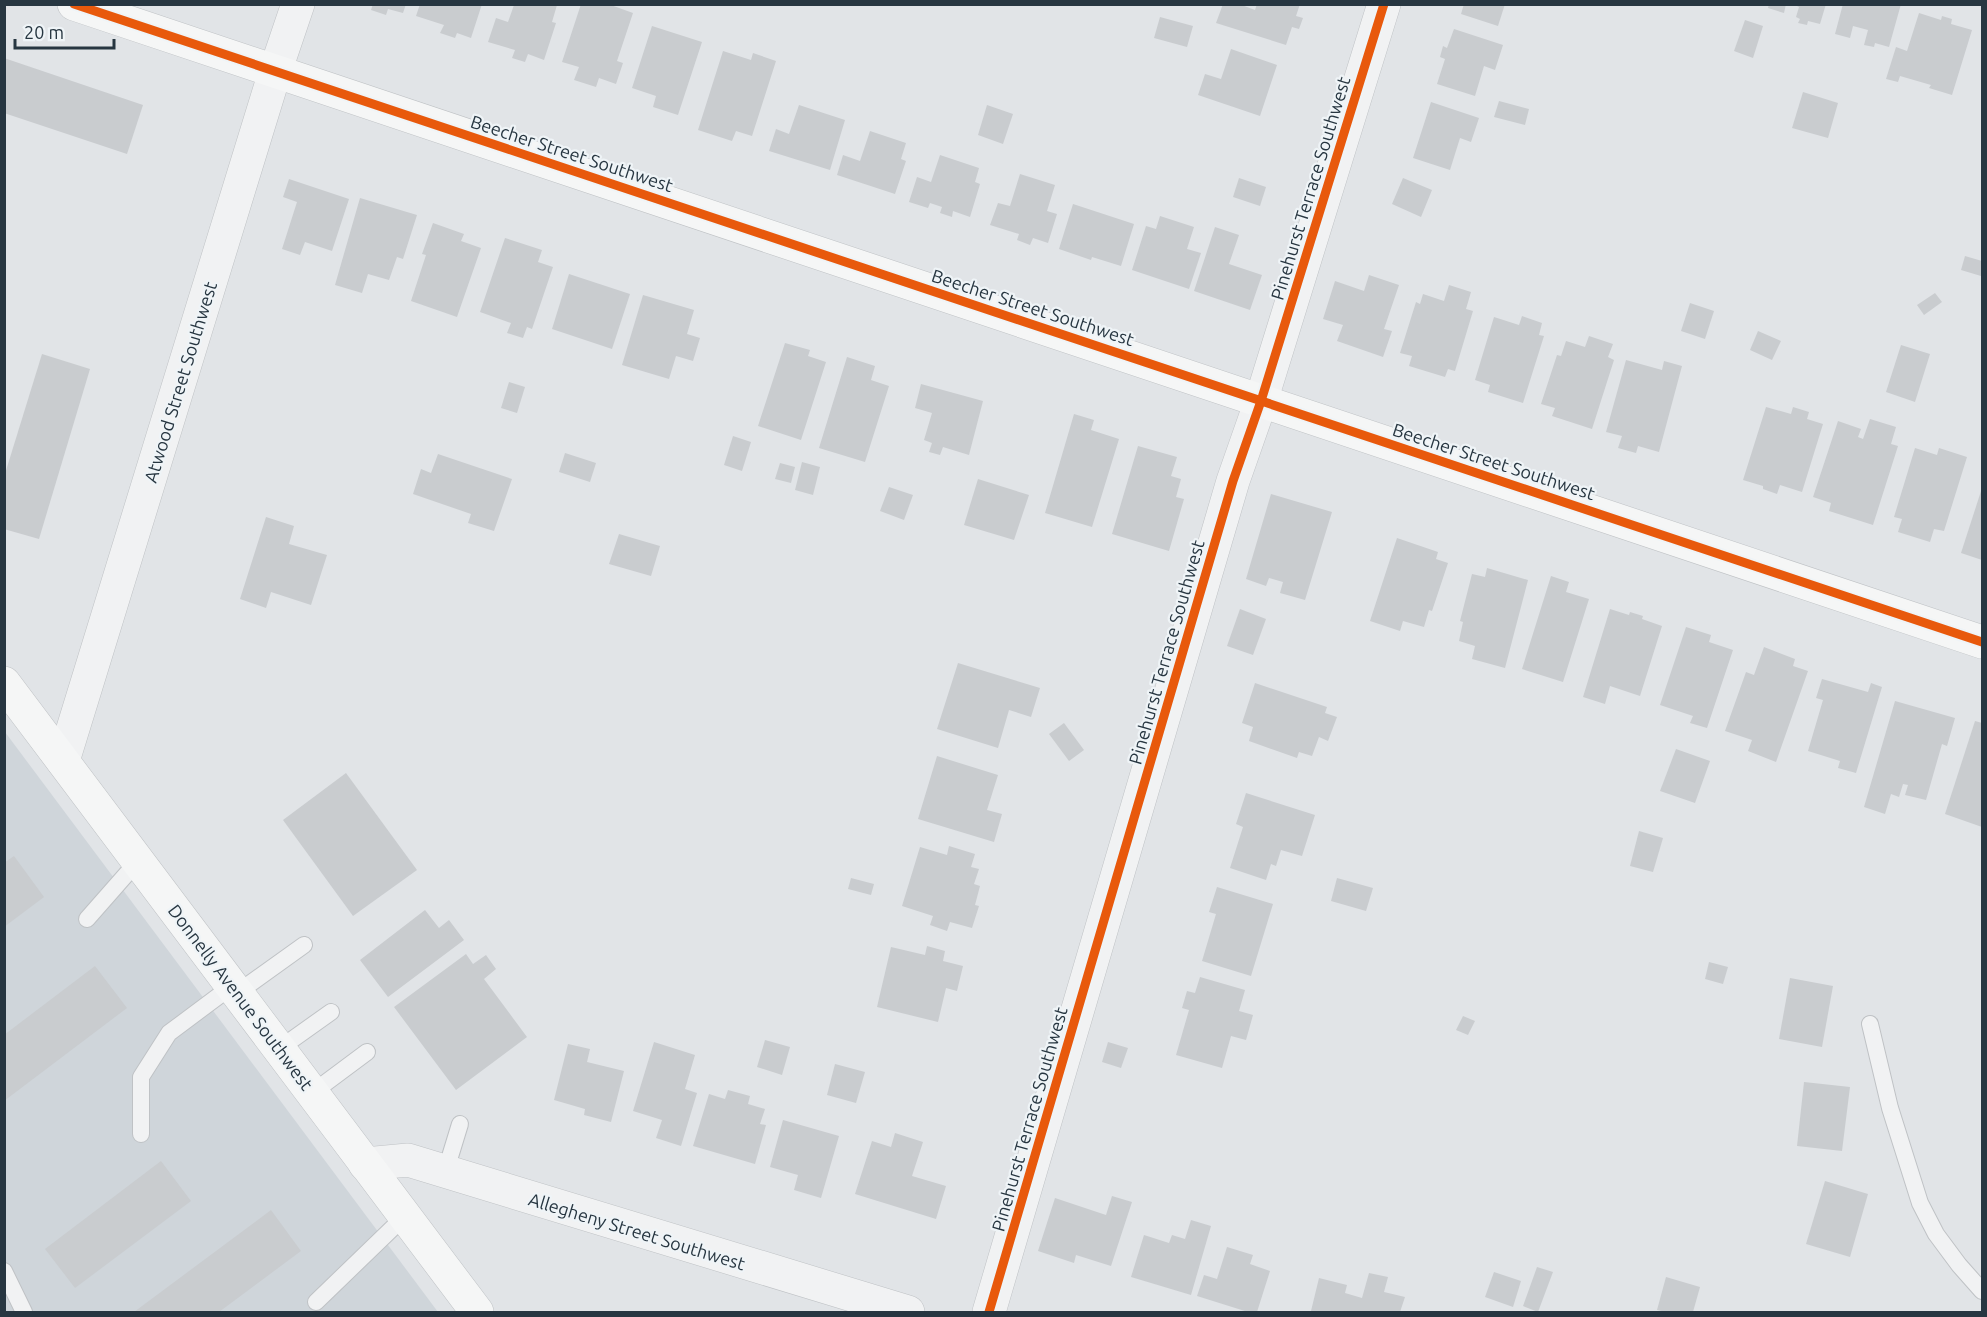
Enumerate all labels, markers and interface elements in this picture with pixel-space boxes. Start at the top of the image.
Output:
scale bar [15,12,114,50]
text: 20 m [24,22,64,42]
street label: Pinehurst Terrace Southwest [1266,74,1354,302]
street label: Beecher Street Southwest [468,111,676,195]
street label: Beecher Street Southwest [929,265,1137,349]
street label: Atwood Street Southwest [140,279,220,485]
street label: Beecher Street Southwest [1390,419,1598,503]
street label: Pinehurst Terrace Southwest [1124,538,1208,766]
street label: Donnelly Avenue Southwest [165,900,317,1094]
street label: Pinehurst Terrace Southwest [987,1005,1071,1233]
street label: Allegheny Street Southwest [526,1189,748,1273]

